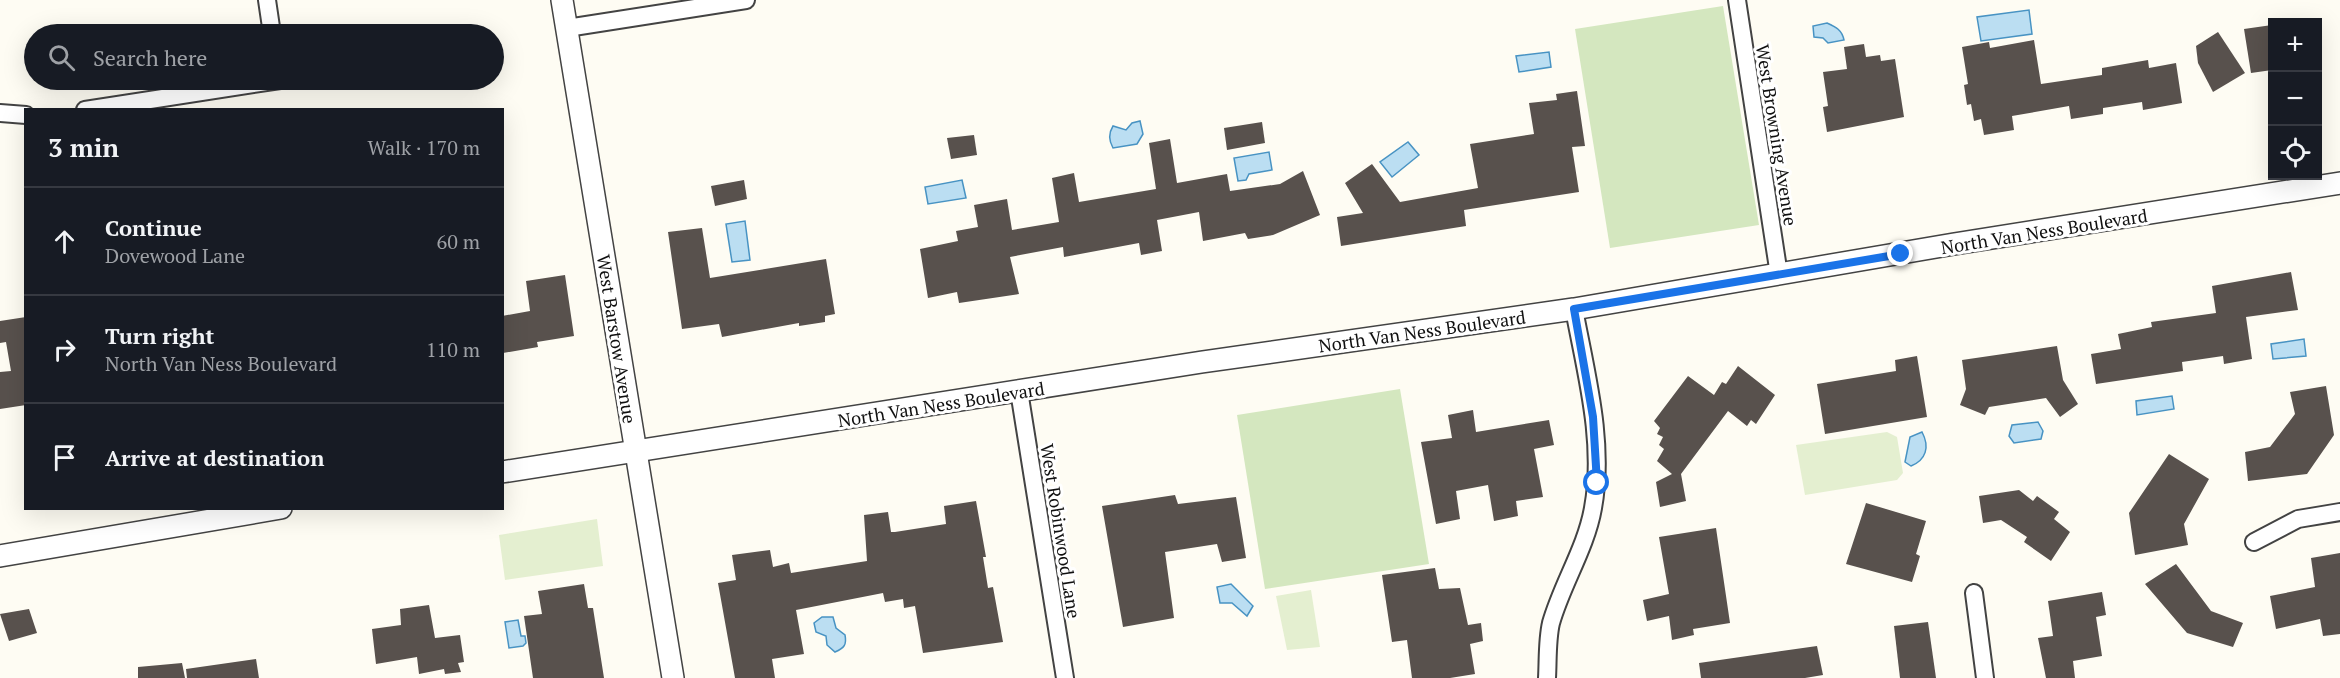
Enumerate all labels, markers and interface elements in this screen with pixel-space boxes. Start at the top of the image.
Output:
map controls [2268,18,2322,180]
button: + [2268,18,2322,72]
search box [24,24,504,90]
icon: search [45,41,78,74]
street label: West Browning Avenue [1751,42,1803,228]
text: Search here [93,43,207,72]
button: − [2268,72,2322,126]
button: locate [2268,126,2322,180]
text: 3 min [48,130,119,164]
text: Walk · 170 m [368,134,480,161]
street label: North Van Ness Boulevard [1939,203,2149,259]
text: Continue [105,213,202,242]
icon: ahead [48,225,81,258]
text: 60 m [437,228,480,255]
route end [1887,240,1913,266]
text: Dovewood Lane [105,242,245,269]
street label: West Barstow Avenue [592,253,642,425]
street label: North Van Ness Boulevard [1317,305,1527,357]
text: Turn right [105,321,214,350]
icon: right [48,333,81,366]
text: 110 m [426,336,480,363]
text: North Van Ness Boulevard [105,350,337,377]
street label: North Van Ness Boulevard [836,376,1046,432]
icon: arrive [48,441,81,474]
street label: West Robinwood Lane [1035,442,1087,620]
text: Arrive at destination [105,443,324,472]
route start [1583,469,1609,495]

